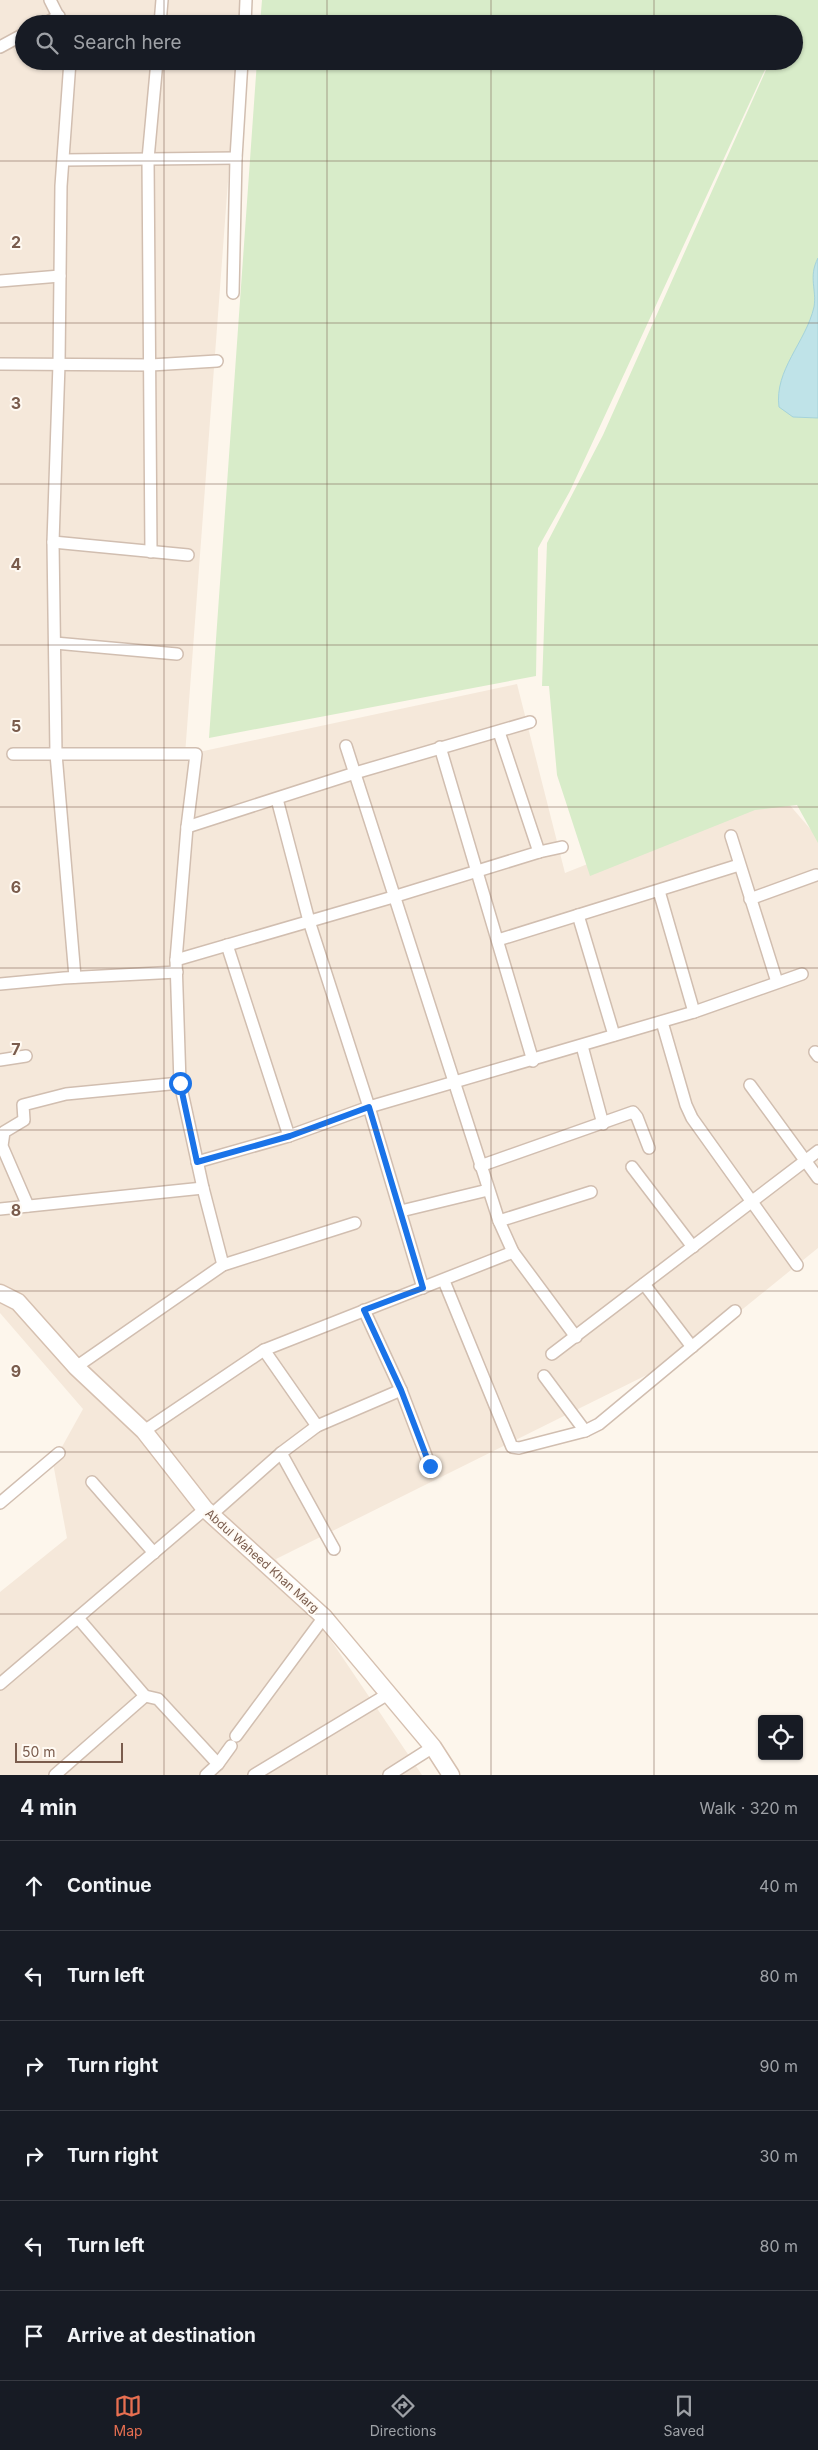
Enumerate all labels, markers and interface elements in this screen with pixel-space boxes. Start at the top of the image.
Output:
search box [15,15,803,70]
icon: search [33,29,61,57]
text: Search here [73,31,182,54]
text: 2 [11,232,21,252]
text: 3 [11,393,21,413]
text: 4 [11,554,22,574]
text: 5 [11,716,21,736]
text: 6 [11,877,21,897]
text: 7 [11,1039,21,1059]
route start [169,1072,192,1095]
text: 8 [11,1200,21,1220]
text: 9 [11,1361,21,1381]
route end [419,1455,442,1478]
street label: Abdul Waheed Khan Marg [202,1506,322,1616]
map controls [758,1715,803,1760]
button: locate [758,1715,803,1760]
scale bar [15,1740,122,1763]
text: 50 m [22,1743,56,1760]
text: 4 min [20,1795,77,1820]
text: Walk · 320 m [700,1798,798,1818]
icon: ahead [20,1872,48,1900]
text: Continue [67,1874,152,1897]
text: 40 m [759,1876,798,1896]
icon: left [20,1962,48,1990]
text: Turn left [67,1964,145,1987]
text: 80 m [759,1966,798,1986]
icon: right [20,2052,48,2080]
text: Turn right [67,2054,158,2077]
text: 90 m [759,2056,798,2076]
icon: right [20,2142,48,2170]
text: Turn right [67,2144,158,2167]
text: 30 m [760,2146,798,2166]
icon: left [20,2232,48,2260]
text: Turn left [67,2234,145,2257]
text: 80 m [759,2236,798,2256]
icon: arrive [20,2322,48,2350]
text: Arrive at destination [67,2324,256,2347]
tab: Map [114,2392,143,2439]
tab: Directions [370,2392,436,2439]
tab: Saved [663,2392,704,2439]

